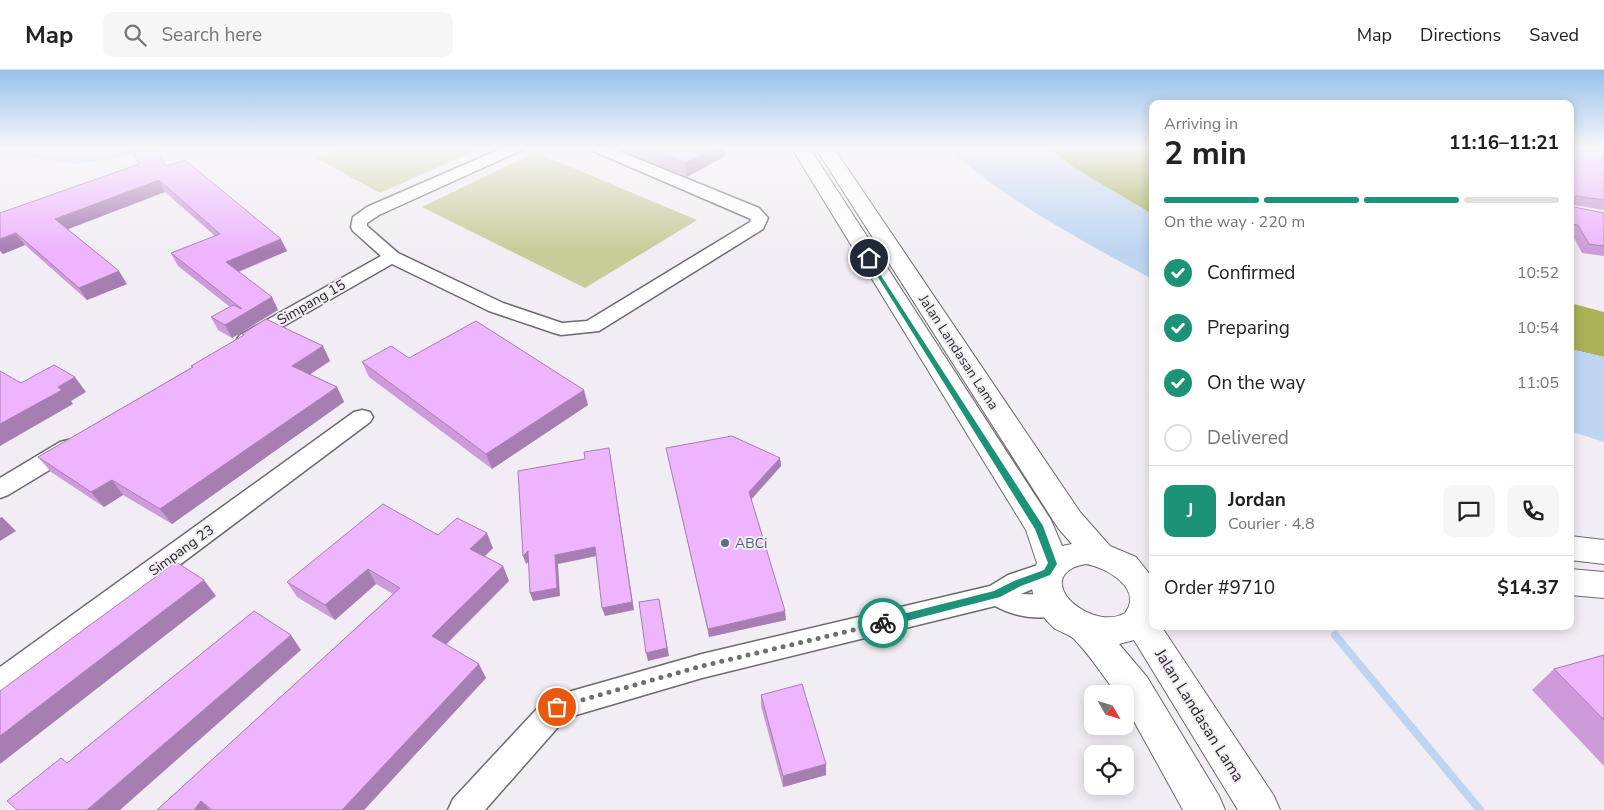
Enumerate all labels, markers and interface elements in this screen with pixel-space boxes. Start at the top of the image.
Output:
search box [103,12,453,57]
text: Map [25,19,73,51]
icon: search [121,21,149,49]
text: Search here [161,22,262,48]
text: Map [1357,23,1392,47]
text: Directions [1420,23,1501,47]
text: Saved [1529,23,1579,47]
text: Arriving in [1164,113,1238,135]
text: 11:16–11:21 [1449,130,1559,156]
text: 2 min [1164,132,1247,175]
text: On the way · 220 m [1164,211,1305,233]
pin [848,237,890,279]
icon: home [855,244,883,272]
icon: check [1164,259,1192,287]
text: Confirmed [1207,260,1295,286]
text: 10:52 [1517,262,1559,284]
street label: Simpang 15 [274,275,349,330]
street label: Jalan Landasan Lama [914,290,1003,414]
icon: check [1164,314,1192,342]
text: Preparing [1207,315,1290,341]
text: 10:54 [1517,317,1559,339]
icon: check [1164,369,1192,397]
text: On the way [1207,370,1305,396]
text: 11:05 [1517,372,1559,394]
text: Delivered [1207,425,1289,451]
button: chat [1443,485,1495,537]
button: phone [1507,485,1559,537]
text: Jordan [1228,487,1286,513]
text: J [1187,498,1193,524]
text: Courier · 4.8 [1228,513,1314,535]
street label: Simpang 23 [145,520,218,580]
place label: ABCi [735,534,767,553]
marker: ABCi [719,537,731,549]
text: Order #9710 [1164,575,1275,601]
text: $14.37 [1497,575,1559,601]
courier [858,598,908,648]
icon: bike [869,609,897,637]
street label: Jalan Landasan Lama [1149,644,1249,786]
north arrow [1084,685,1134,735]
map controls [1084,685,1134,795]
pin [536,686,578,728]
icon: bag [543,693,571,721]
button: locate [1084,745,1134,795]

